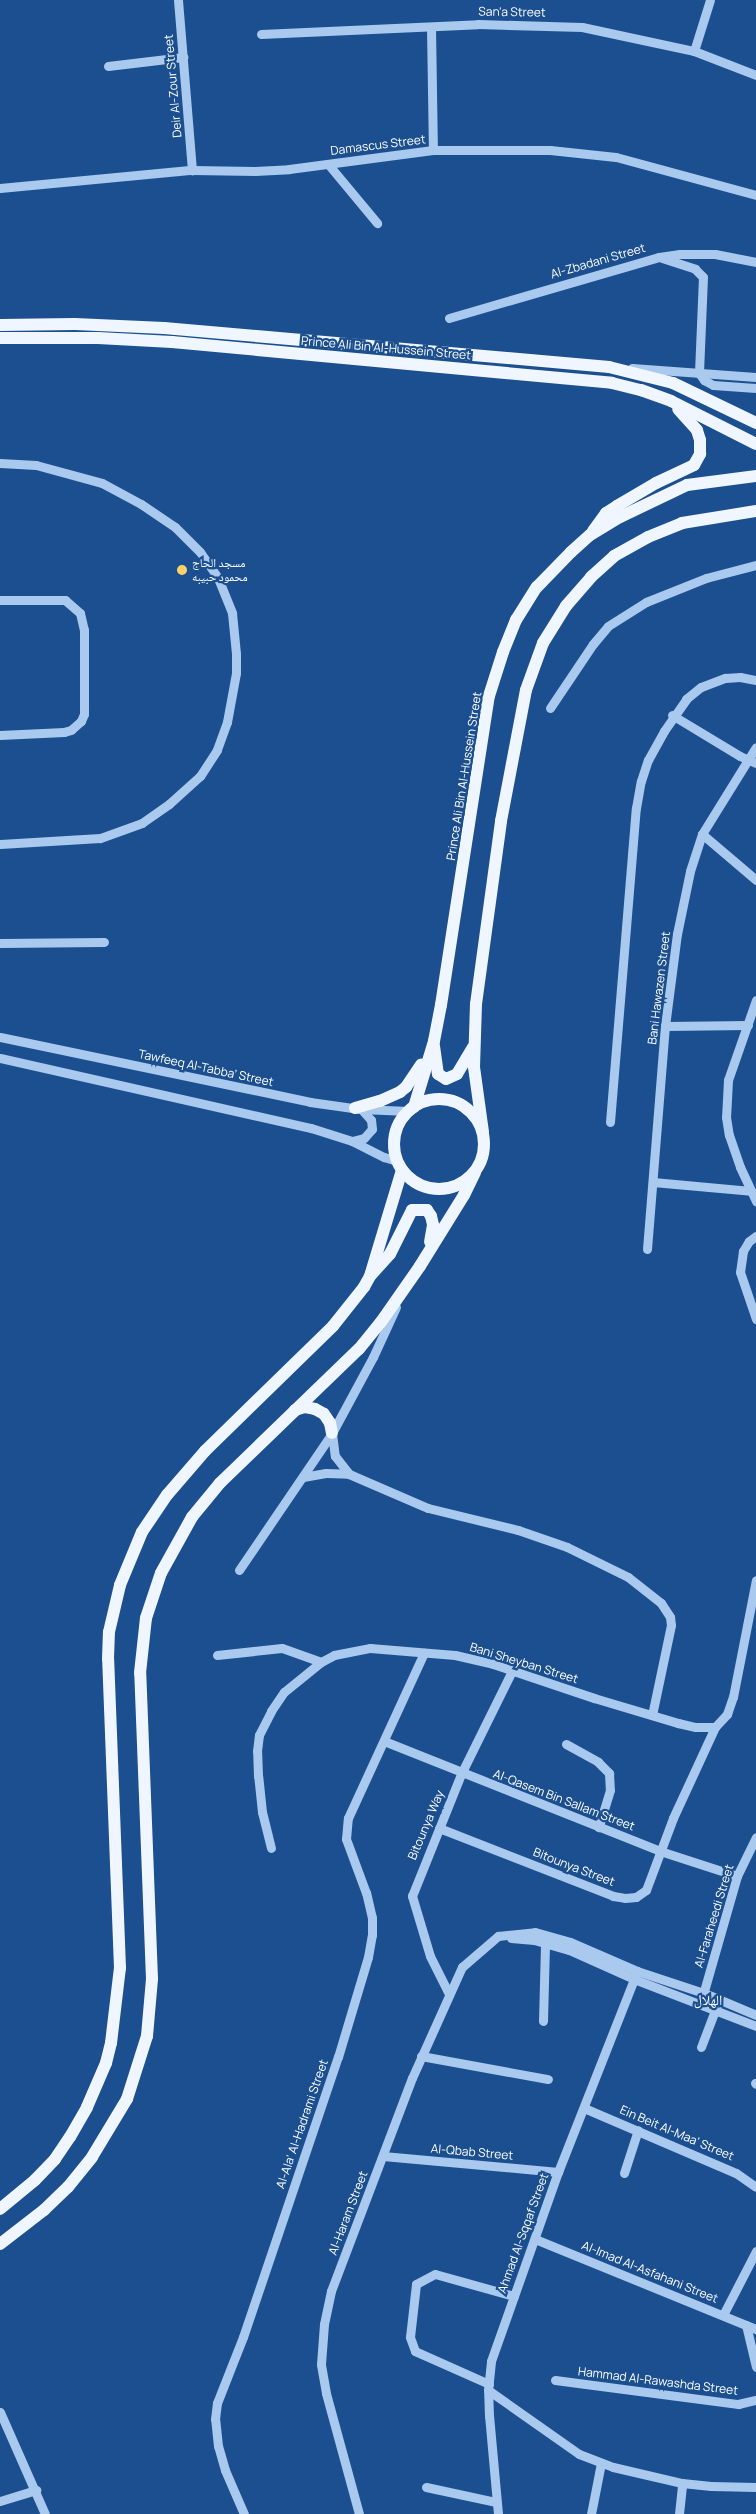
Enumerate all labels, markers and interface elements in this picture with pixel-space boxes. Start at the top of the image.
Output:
street label: San'a Street [478,4,546,20]
street label: Deir Al-Zour Street [161,34,185,138]
street label: Damascus Street [330,132,426,158]
street label: Al-Zbadani Street [549,241,647,281]
street label: Prince Ali Bin Al-Hussein Street [300,333,472,363]
place label: مسجد الحاج محمود حبيبه [192,556,248,584]
marker: مسجد الحاج محمود حبيبه [176,564,188,576]
street label: Prince Ali Bin Al-Hussein Street [444,691,484,861]
street label: Bani Hawazen Street [645,931,673,1045]
street label: Tawfeeq Al-Tabba’ Street [137,1047,275,1089]
street label: Bani Sheyban Street [468,1640,580,1686]
street label: Al-Qasem Bin Sallam Street [491,1766,637,1834]
street label: Bitounya Way [405,1788,447,1862]
street label: Bitounya Street [531,1845,617,1889]
street label: Al-Faraheedi Street [691,1863,737,1969]
district label: الهلال [694,1992,722,2008]
street label: Al-Ala' Al-Hadrami Street [273,2057,331,2191]
street label: Ein Beit Al-Maa' Street [618,2102,736,2164]
street label: Al-Qbab Street [430,2141,514,2163]
street label: Al-Haram Street [325,2169,371,2257]
street label: Ahmad Al-Sqqaf Street [495,2171,551,2295]
street label: Al-Imad Al-Asfahani Street [580,2238,720,2306]
street label: Hammad Al-Rawashda Street [577,2364,739,2398]

